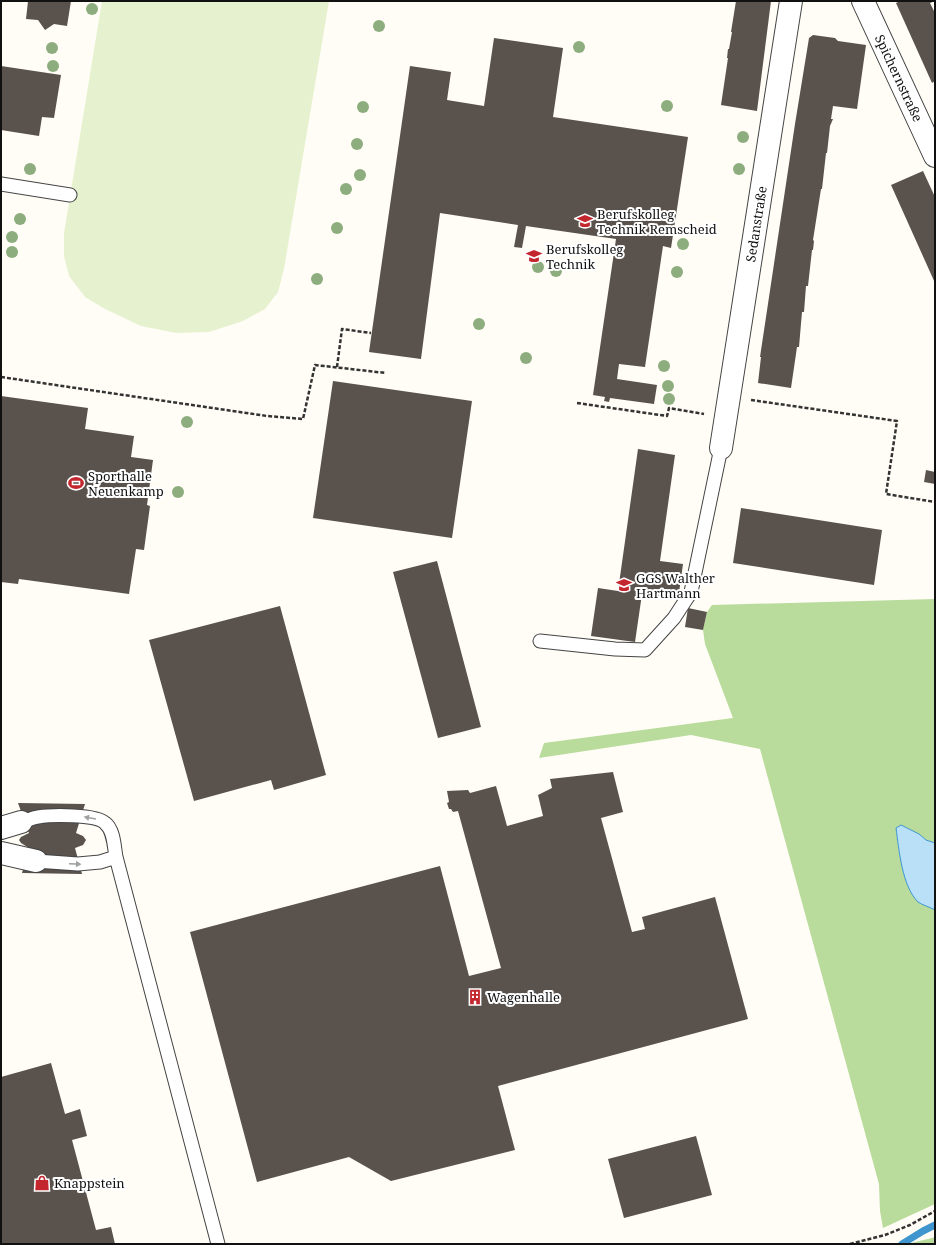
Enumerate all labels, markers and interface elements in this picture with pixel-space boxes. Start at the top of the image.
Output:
street label: Spichernstraße [871,31,927,125]
street label: Sedanstraße [741,185,771,263]
place label: Berufskolleg Technik Remscheid [597,205,717,238]
school or university icon: Berufskolleg Technik Remscheid [576,212,594,230]
place label: Berufskolleg Technik [546,240,623,273]
school or university icon: Berufskolleg Technik [525,247,543,265]
place label: Sporthalle Neuenkamp [88,467,164,500]
sports icon: Sporthalle Neuenkamp [67,474,85,492]
place label: GGS Walther Hartmann [636,569,715,602]
school or university icon: GGS Walther Hartmann [615,576,633,594]
one-way arrow [84,815,96,821]
one-way arrow [68,860,81,867]
building icon: Wagenhalle [466,988,484,1006]
place label: Wagenhalle [487,988,560,1006]
shop icon: Knappstein [33,1174,51,1192]
place label: Knappstein [54,1174,125,1192]

